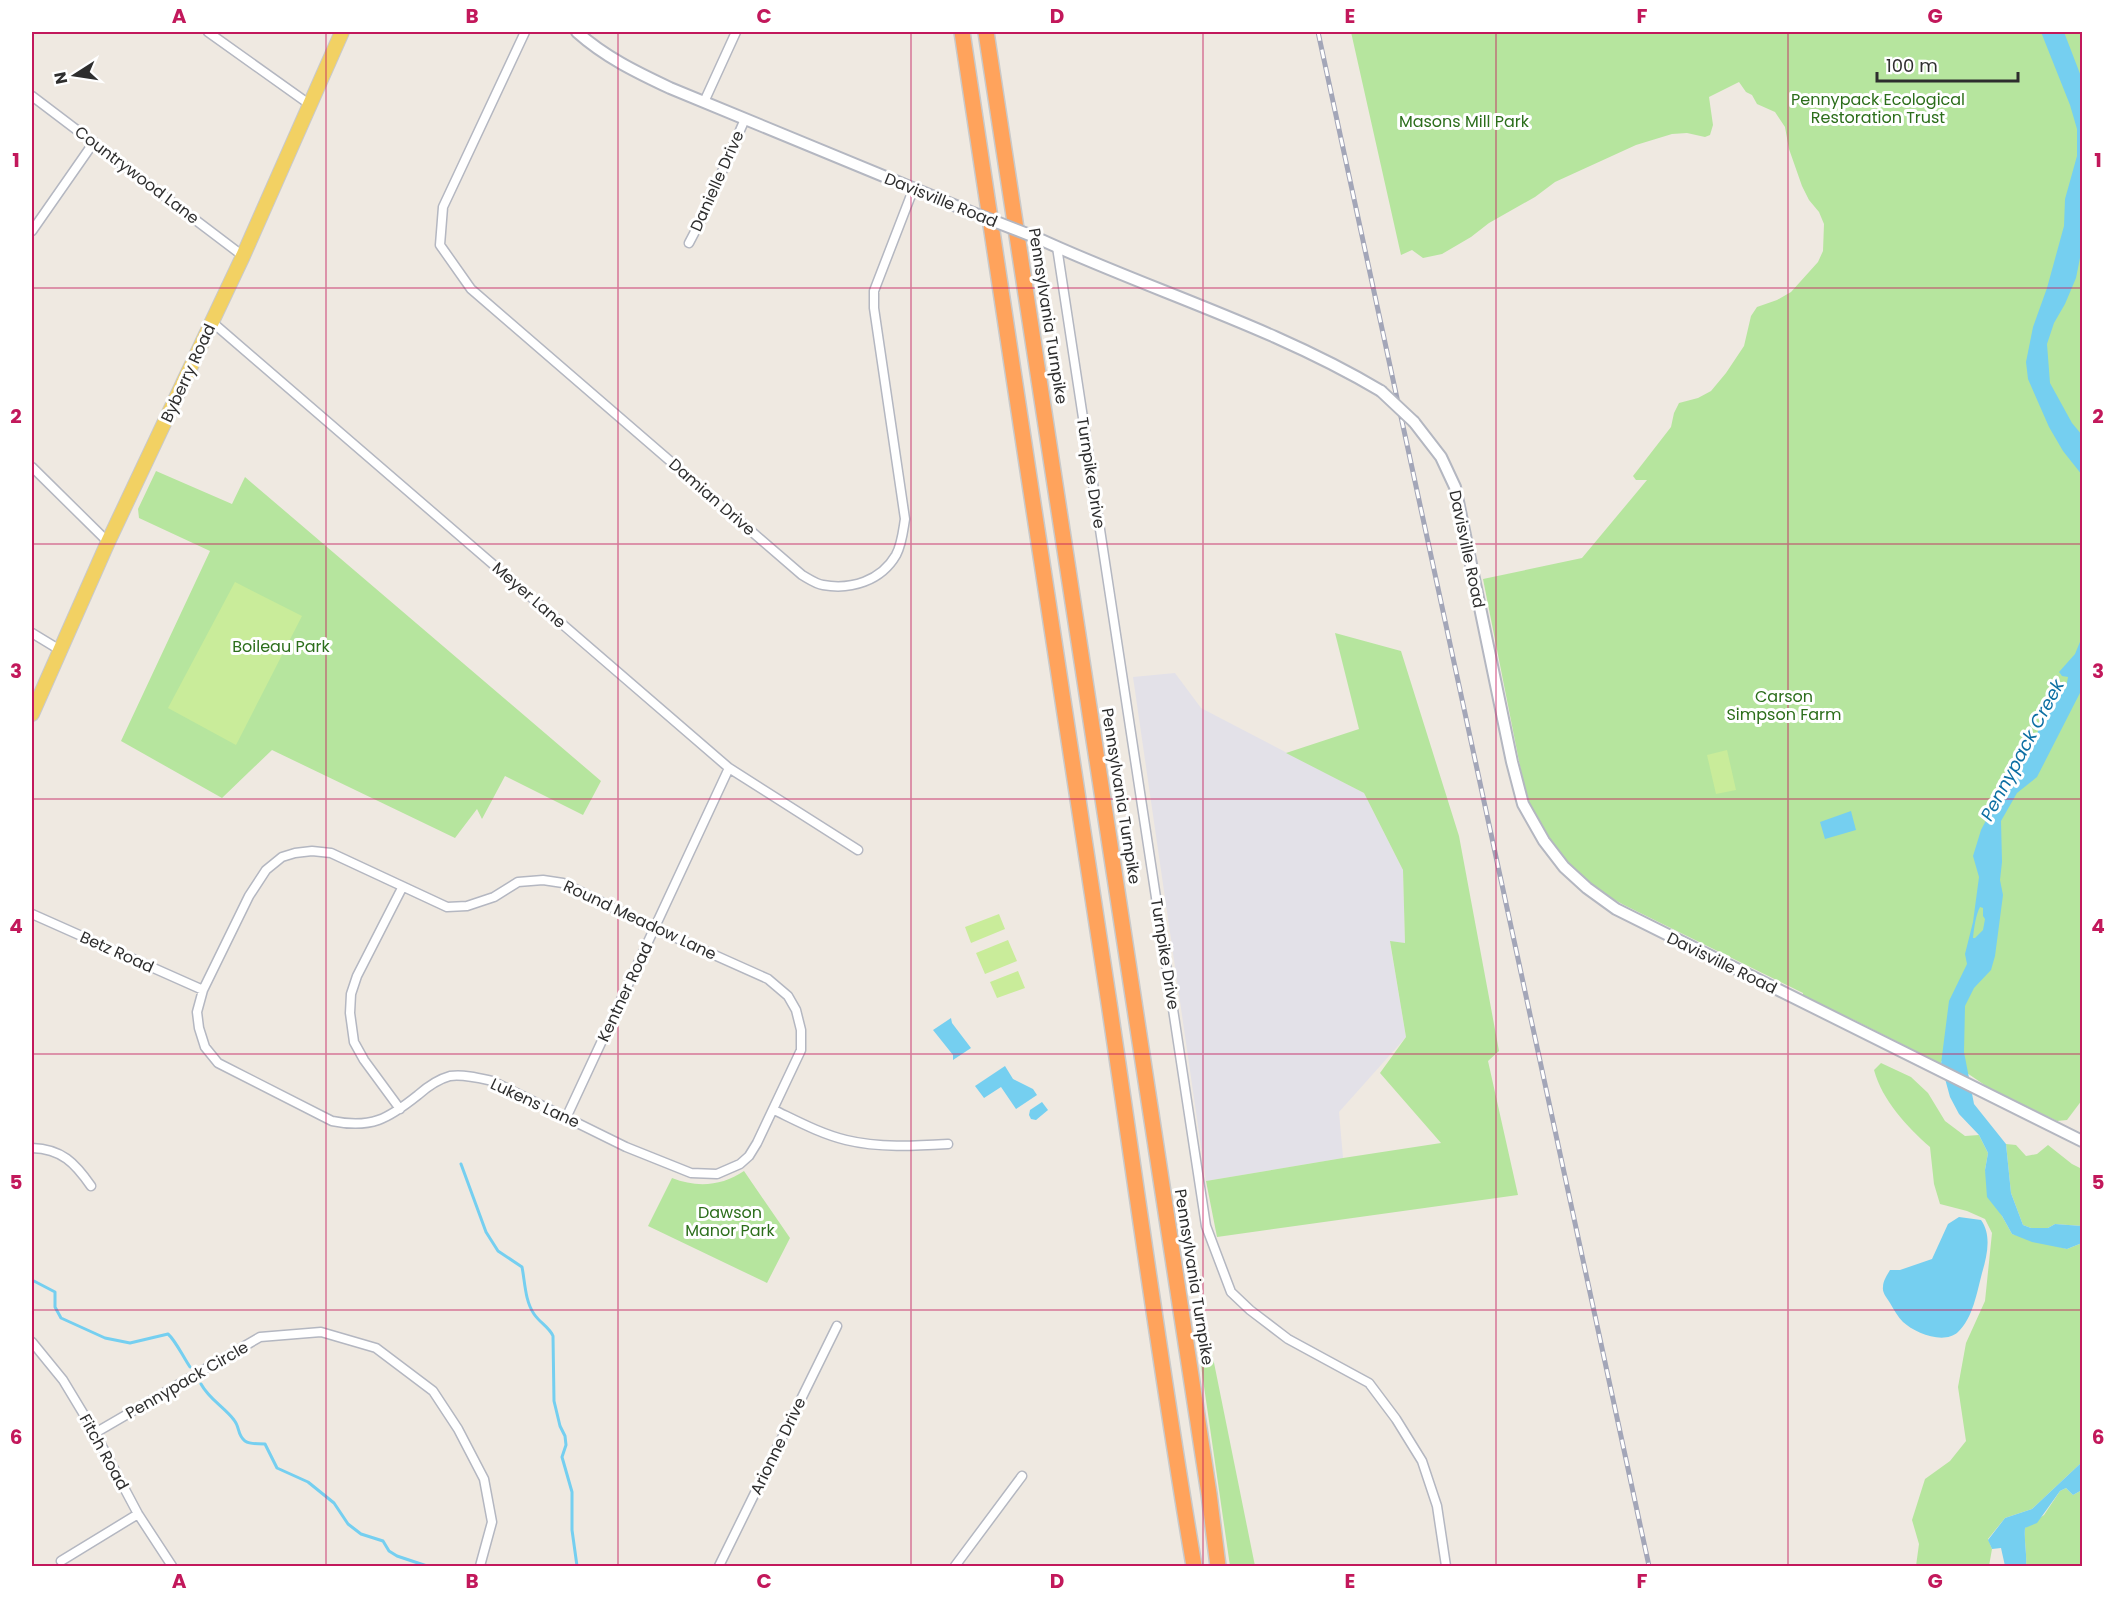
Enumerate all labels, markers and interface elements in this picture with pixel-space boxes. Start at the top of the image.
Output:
text: A [172,2,187,30]
text: B [465,2,479,30]
text: C [756,2,772,30]
text: D [1050,2,1064,30]
text: E [1345,2,1355,30]
text: F [1637,2,1648,30]
text: G [1927,2,1943,30]
north arrow [45,45,105,105]
scale bar [1877,45,2018,83]
text: 100 m [1886,53,1938,78]
text: N [48,70,73,86]
park label: Pennypack Ecological Restoration Trust [1791,88,1965,129]
park label: Masons Mill Park [1399,110,1530,133]
street label: Countrywood Lane [70,121,204,230]
street label: Danielle Drive [684,127,750,235]
text: 1 [12,146,20,174]
text: 1 [2094,146,2102,174]
street label: Davisville Road [881,167,1001,233]
street label: Pennsylvania Turnpike [1023,226,1073,406]
street label: Byberry Road [155,320,221,426]
text: 2 [10,402,22,430]
text: 2 [2092,402,2104,430]
street label: Turnpike Drive [1071,416,1111,530]
street label: Damian Drive [664,453,760,541]
street label: Davisville Road [1443,488,1491,610]
street label: Meyer Lane [487,557,571,633]
park label: Boileau Park [232,635,330,658]
text: 3 [10,657,22,685]
text: 3 [2092,657,2104,685]
water label: Pennypack Creek [1974,674,2070,825]
park label: Carson Simpson Farm [1726,685,1842,726]
street label: Pennsylvania Turnpike [1096,706,1146,886]
street label: Round Meadow Lane [560,874,720,966]
street label: Turnpike Drive [1145,897,1185,1011]
text: 4 [9,912,23,940]
text: 4 [2091,912,2105,940]
street label: Betz Road [76,925,158,979]
street label: Davisville Road [1663,926,1781,1000]
street label: Kentner Road [592,938,658,1046]
street label: Lukens Lane [487,1072,583,1134]
text: 5 [10,1168,23,1196]
text: 5 [2092,1168,2105,1196]
street label: Pennsylvania Turnpike [1169,1187,1219,1367]
park label: Dawson Manor Park [685,1201,776,1242]
street label: Pennypack Circle [121,1335,253,1425]
street label: Arionne Drive [744,1393,812,1499]
street label: Fitch Road [74,1410,134,1494]
text: 6 [10,1423,22,1451]
text: 6 [2092,1423,2104,1451]
text: A [172,1567,187,1595]
text: B [465,1567,479,1595]
text: C [756,1567,772,1595]
text: D [1050,1567,1064,1595]
text: E [1345,1567,1355,1595]
text: F [1637,1567,1648,1595]
text: G [1927,1567,1943,1595]

